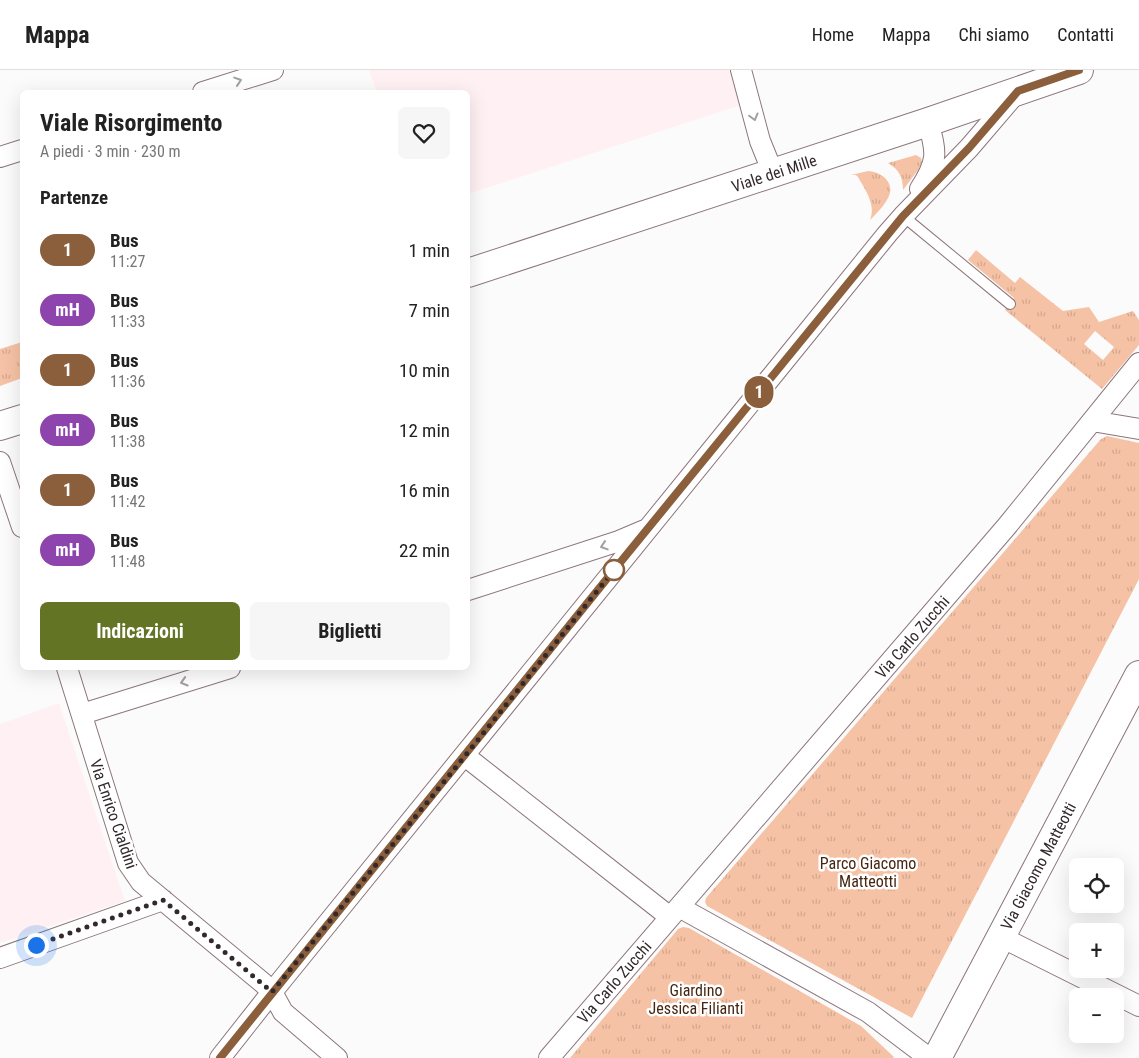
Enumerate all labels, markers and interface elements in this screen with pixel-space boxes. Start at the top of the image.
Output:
text: Mappa [25,21,90,49]
text: Home [812,24,854,45]
text: Mappa [882,24,931,45]
text: Chi siamo [959,24,1029,45]
text: Contatti [1057,24,1114,45]
one-way arrow [233,77,242,87]
button: heart [398,107,450,159]
text: Viale Risorgimento [40,109,222,137]
one-way arrow [748,112,758,121]
text: A piedi · 3 min · 230 m [40,142,181,161]
street label: Viale dei Mille [729,151,819,196]
text: Partenze [40,186,108,209]
text: Bus [110,229,139,252]
text: 1 [63,239,72,260]
text: 1 min [408,239,450,262]
text: 11:27 [110,252,145,271]
text: Bus [110,289,139,312]
text: mH [55,299,80,320]
text: 7 min [408,299,450,322]
text: 11:33 [110,312,145,331]
text: Bus [110,349,139,372]
text: 1 [63,359,72,380]
text: 10 min [399,359,450,382]
text: 11:36 [110,372,145,391]
line badge: 1 [743,376,775,408]
text: 1 [754,381,764,402]
text: Bus [110,409,139,432]
text: mH [55,419,80,440]
text: 12 min [399,419,450,442]
text: 11:38 [110,432,145,451]
text: Bus [110,469,139,492]
text: 1 [63,479,72,500]
text: 16 min [399,479,450,502]
text: 11:42 [110,492,145,511]
text: Bus [110,529,139,552]
text: mH [55,539,80,560]
text: 22 min [399,539,450,562]
one-way arrow [600,540,608,550]
text: 11:48 [110,552,145,571]
unlabelled marker [603,559,625,581]
street label: Via Carlo Zucchi [871,592,953,682]
button: Indicazioni [40,602,240,660]
button: Biglietti [250,602,450,660]
one-way arrow [180,676,188,686]
street label: Via Enrico Cialdini [86,757,141,871]
street label: Via Giacomo Matteotti [997,799,1080,933]
park label: Parco Giacomo Matteotti [820,854,916,891]
map controls [1069,858,1124,1043]
button: locate [1069,858,1124,913]
button: + [1069,923,1124,978]
your location [24,933,49,958]
street label: Via Carlo Zucchi [573,937,655,1027]
park label: Giardino Jessica Filianti [649,981,743,1018]
button: − [1069,988,1124,1043]

